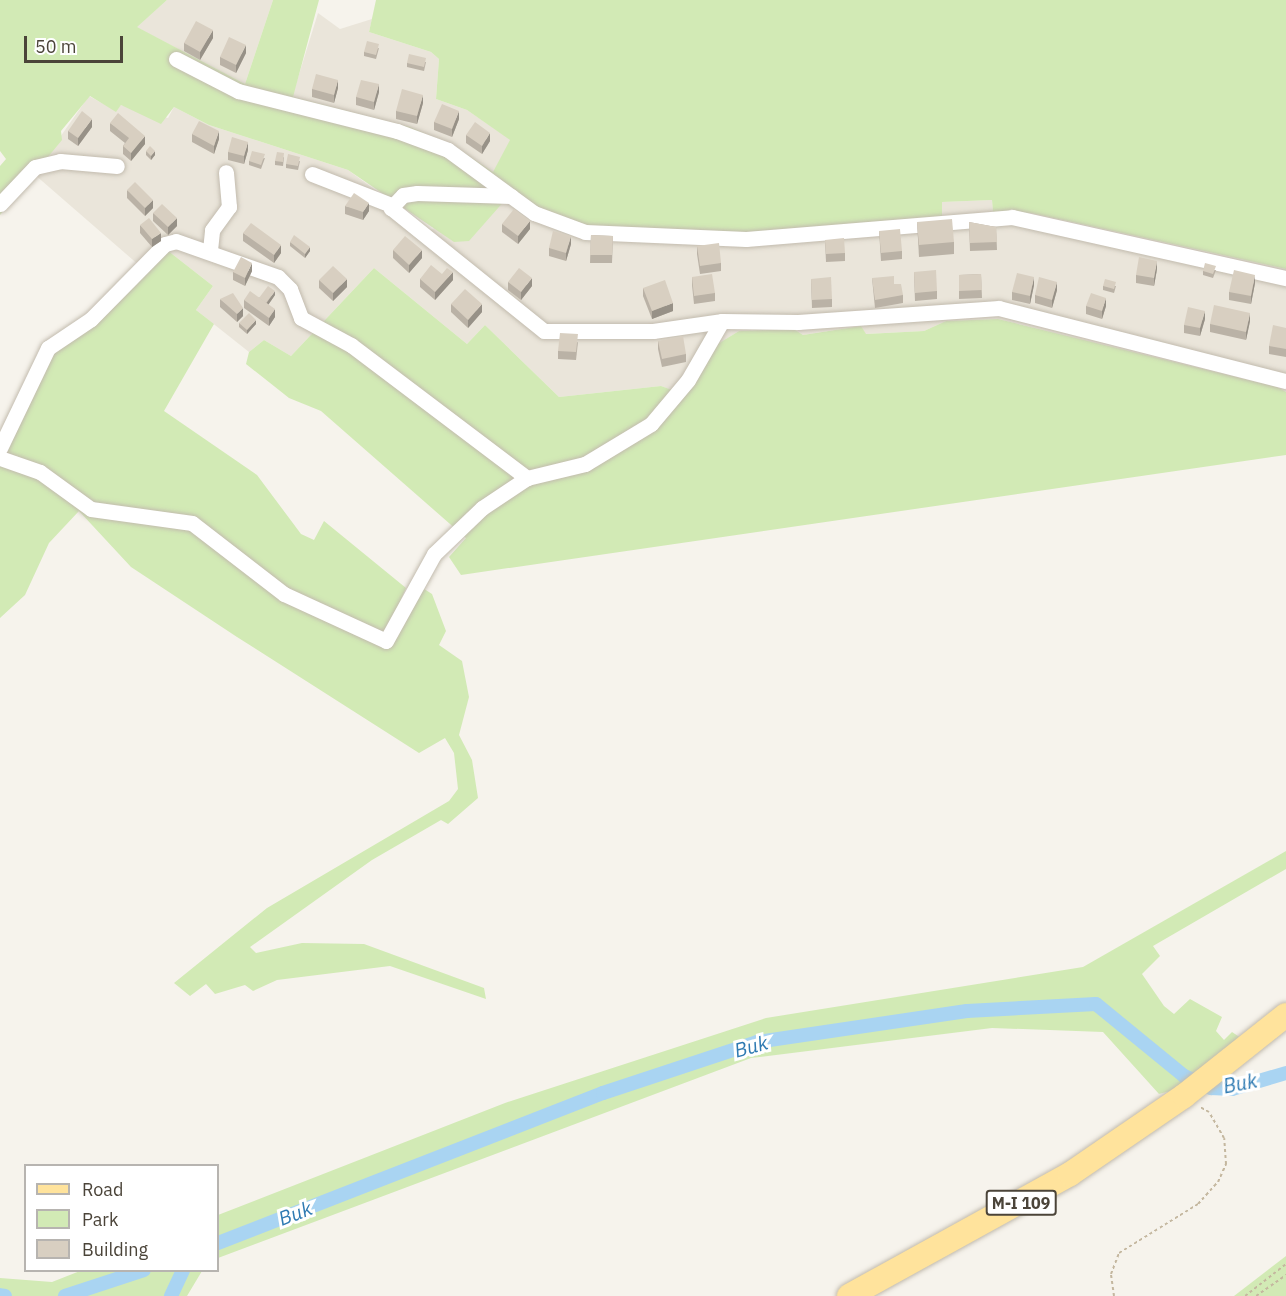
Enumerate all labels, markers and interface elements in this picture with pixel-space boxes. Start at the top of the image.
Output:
scale bar [27,24,126,62]
text: 50 m [35,35,77,58]
water label: Buk [731,1030,771,1062]
water label: Buk [1221,1068,1259,1098]
legend [24,1164,219,1272]
text: Road [82,1178,123,1201]
road number: M-I 109 [985,1190,1057,1216]
water label: Buk [275,1196,315,1230]
text: Park [82,1208,118,1231]
text: Building [82,1238,148,1261]

